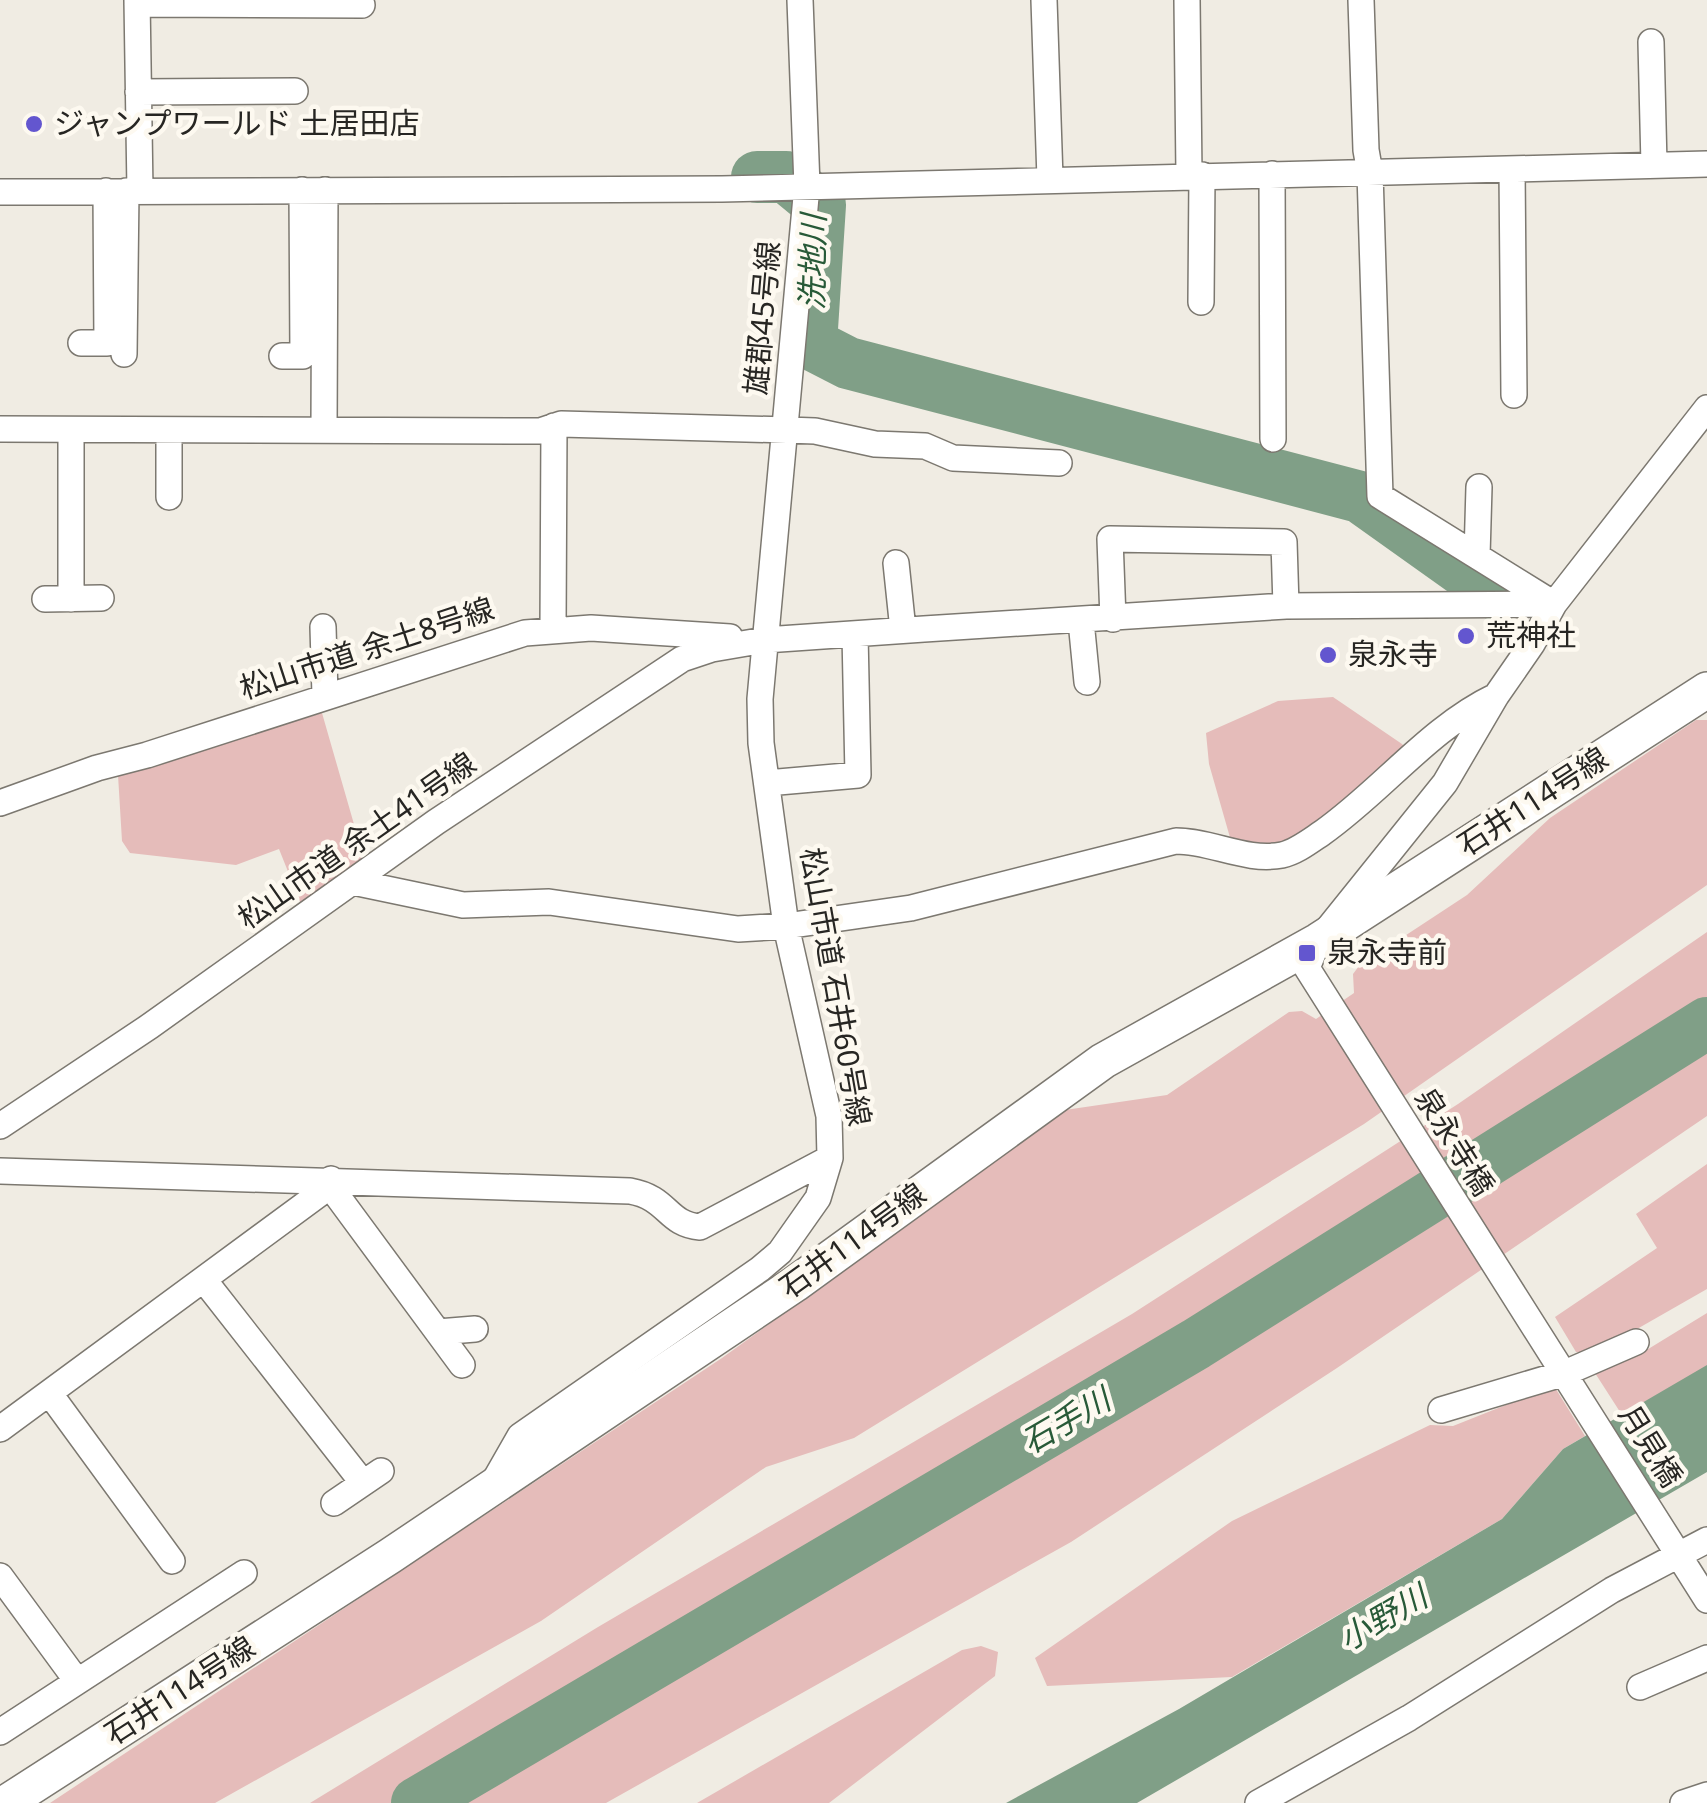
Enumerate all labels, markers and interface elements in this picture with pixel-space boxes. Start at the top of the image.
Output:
place label: ジャンプワールド 土居田店 [54,102,419,143]
marker: ジャンプワールド 土居田店 [23,113,45,135]
water label: 洗地川 [789,211,834,310]
street label: 雄郡45号線 [734,239,789,397]
street label: 松山市道 余土8号線 [234,587,499,708]
place label: 荒神社 [1486,614,1576,655]
marker: 荒神社 [1455,625,1477,647]
place label: 泉永寺 [1348,633,1438,674]
marker: 泉永寺 [1317,644,1339,666]
street label: 石井114号線 [1449,737,1615,865]
street label: 松山市道 余土41号線 [229,742,483,937]
street label: 松山市道 石井60号線 [792,844,881,1129]
place label: 泉永寺前 [1327,931,1447,972]
marker: 泉永寺前 [1296,942,1318,964]
street label: 泉永寺橋 [1406,1079,1504,1203]
street label: 石井114号線 [771,1173,934,1307]
water label: 石手川 [1013,1376,1120,1462]
street label: 月見橋 [1610,1396,1693,1494]
water label: 小野川 [1330,1573,1437,1659]
street label: 石井114号線 [96,1626,262,1754]

